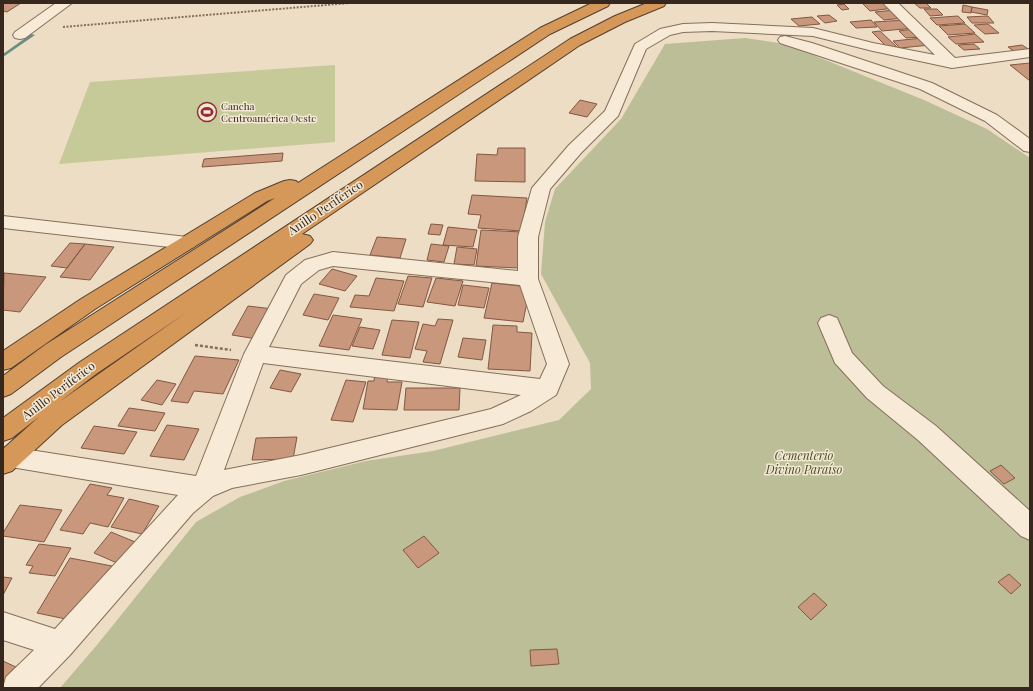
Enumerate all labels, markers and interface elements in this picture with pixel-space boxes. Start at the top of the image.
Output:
place label: Cancha Centroamérica Oeste [221,99,316,125]
sports icon: Cancha Centroamérica Oeste [196,101,218,123]
street label: Anillo Periférico [283,176,366,239]
street label: Anillo Periférico [17,357,98,423]
park label: Cementerio Divino Paraíso [765,447,842,477]

